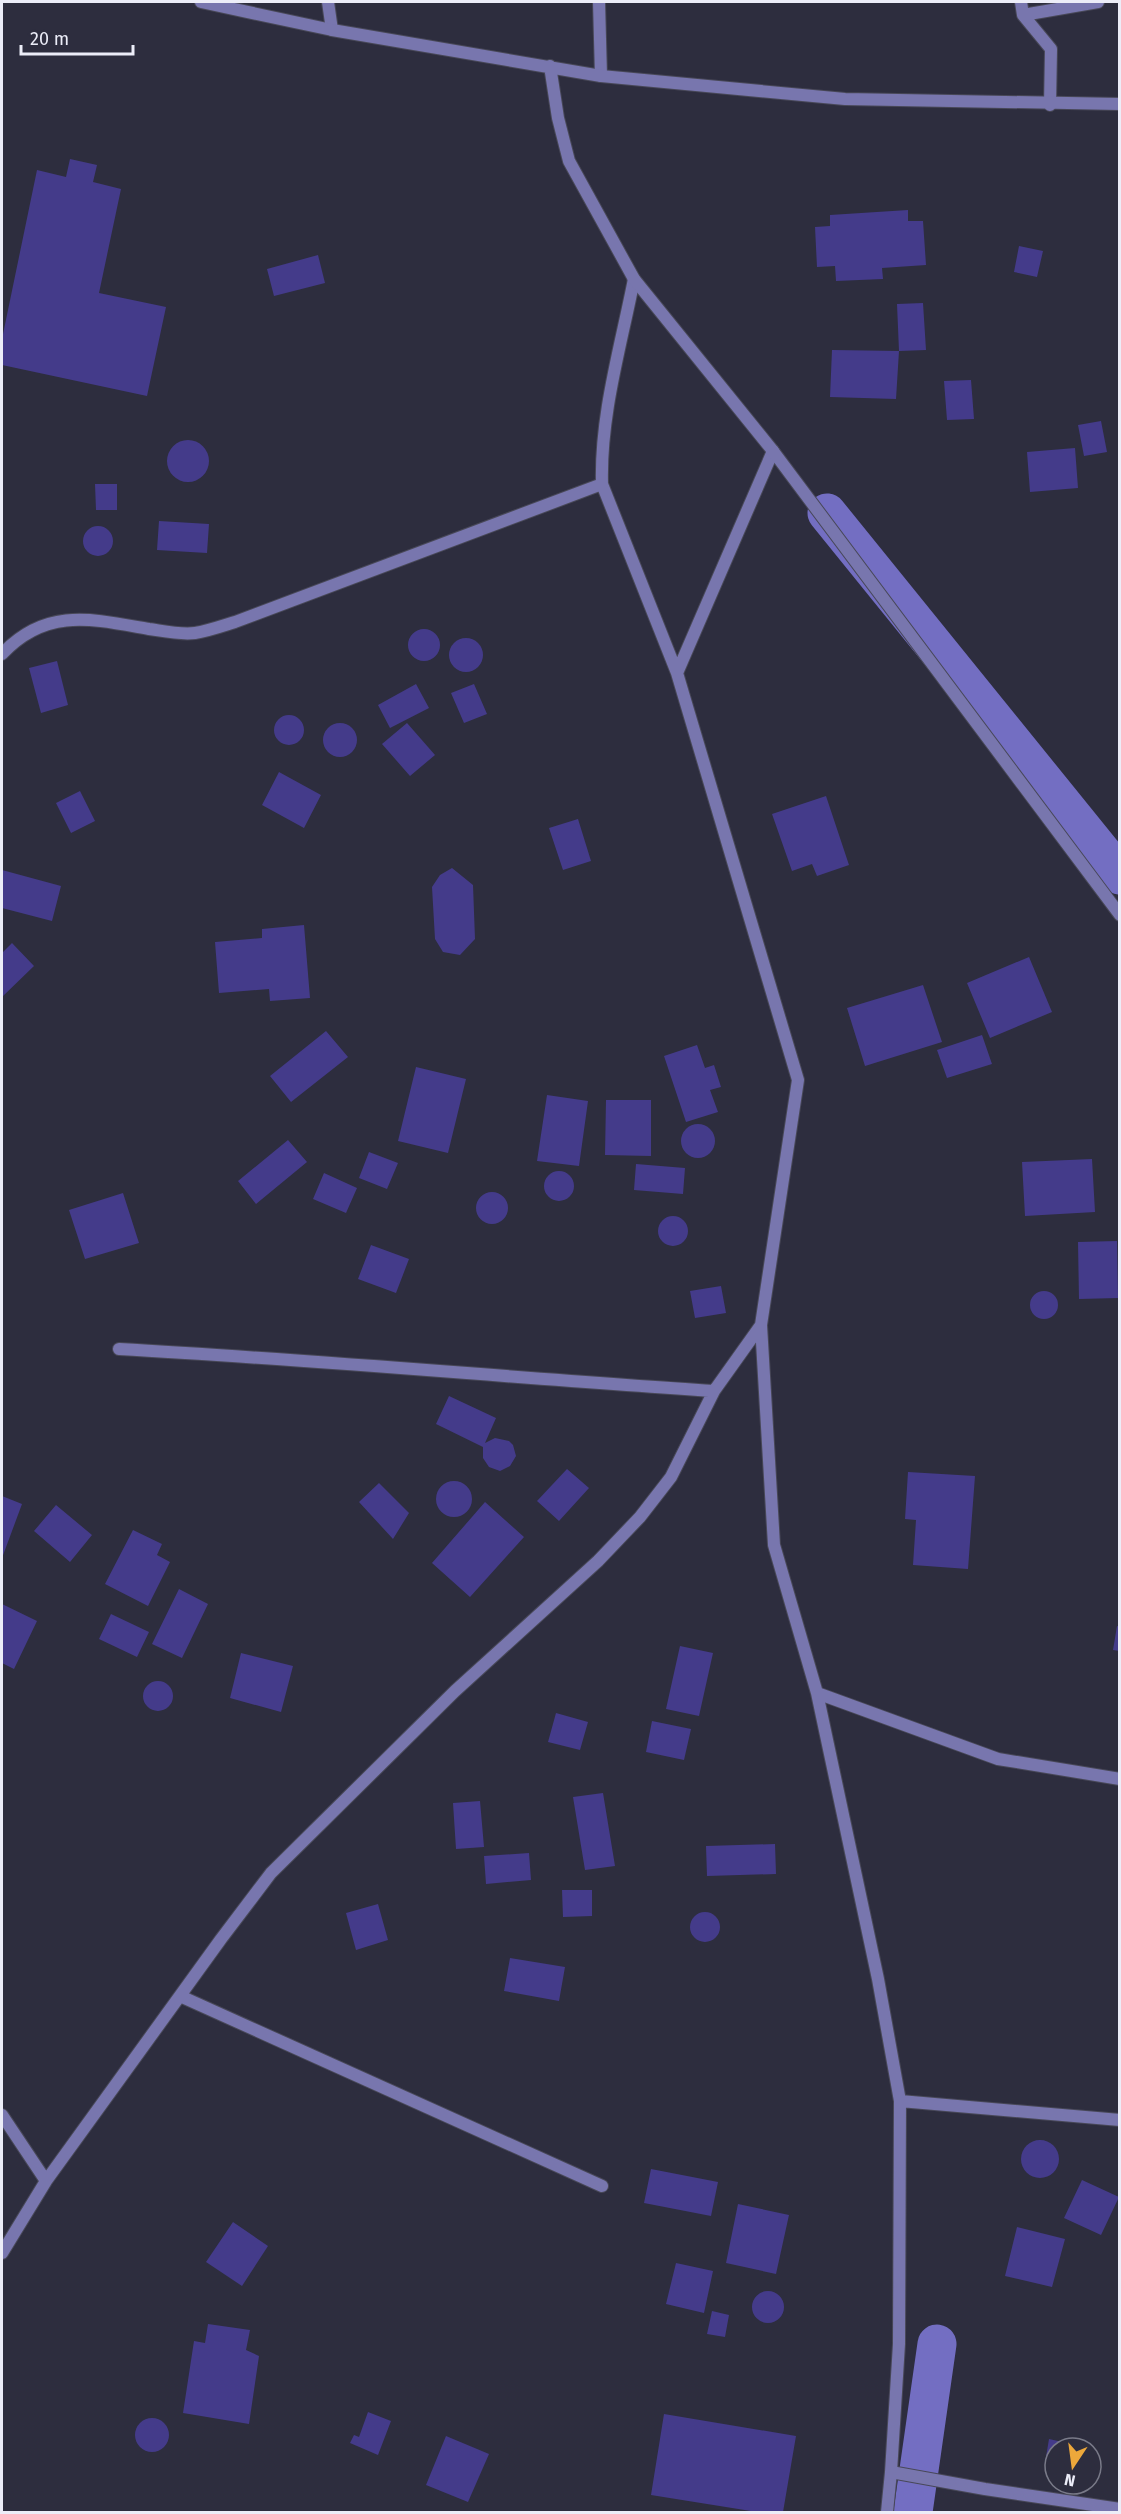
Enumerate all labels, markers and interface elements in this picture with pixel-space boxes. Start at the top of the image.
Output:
scale bar [21,18,134,56]
text: 20 m [30,28,69,50]
north arrow [1043,2436,1103,2496]
text: N [1062,2470,1077,2491]

